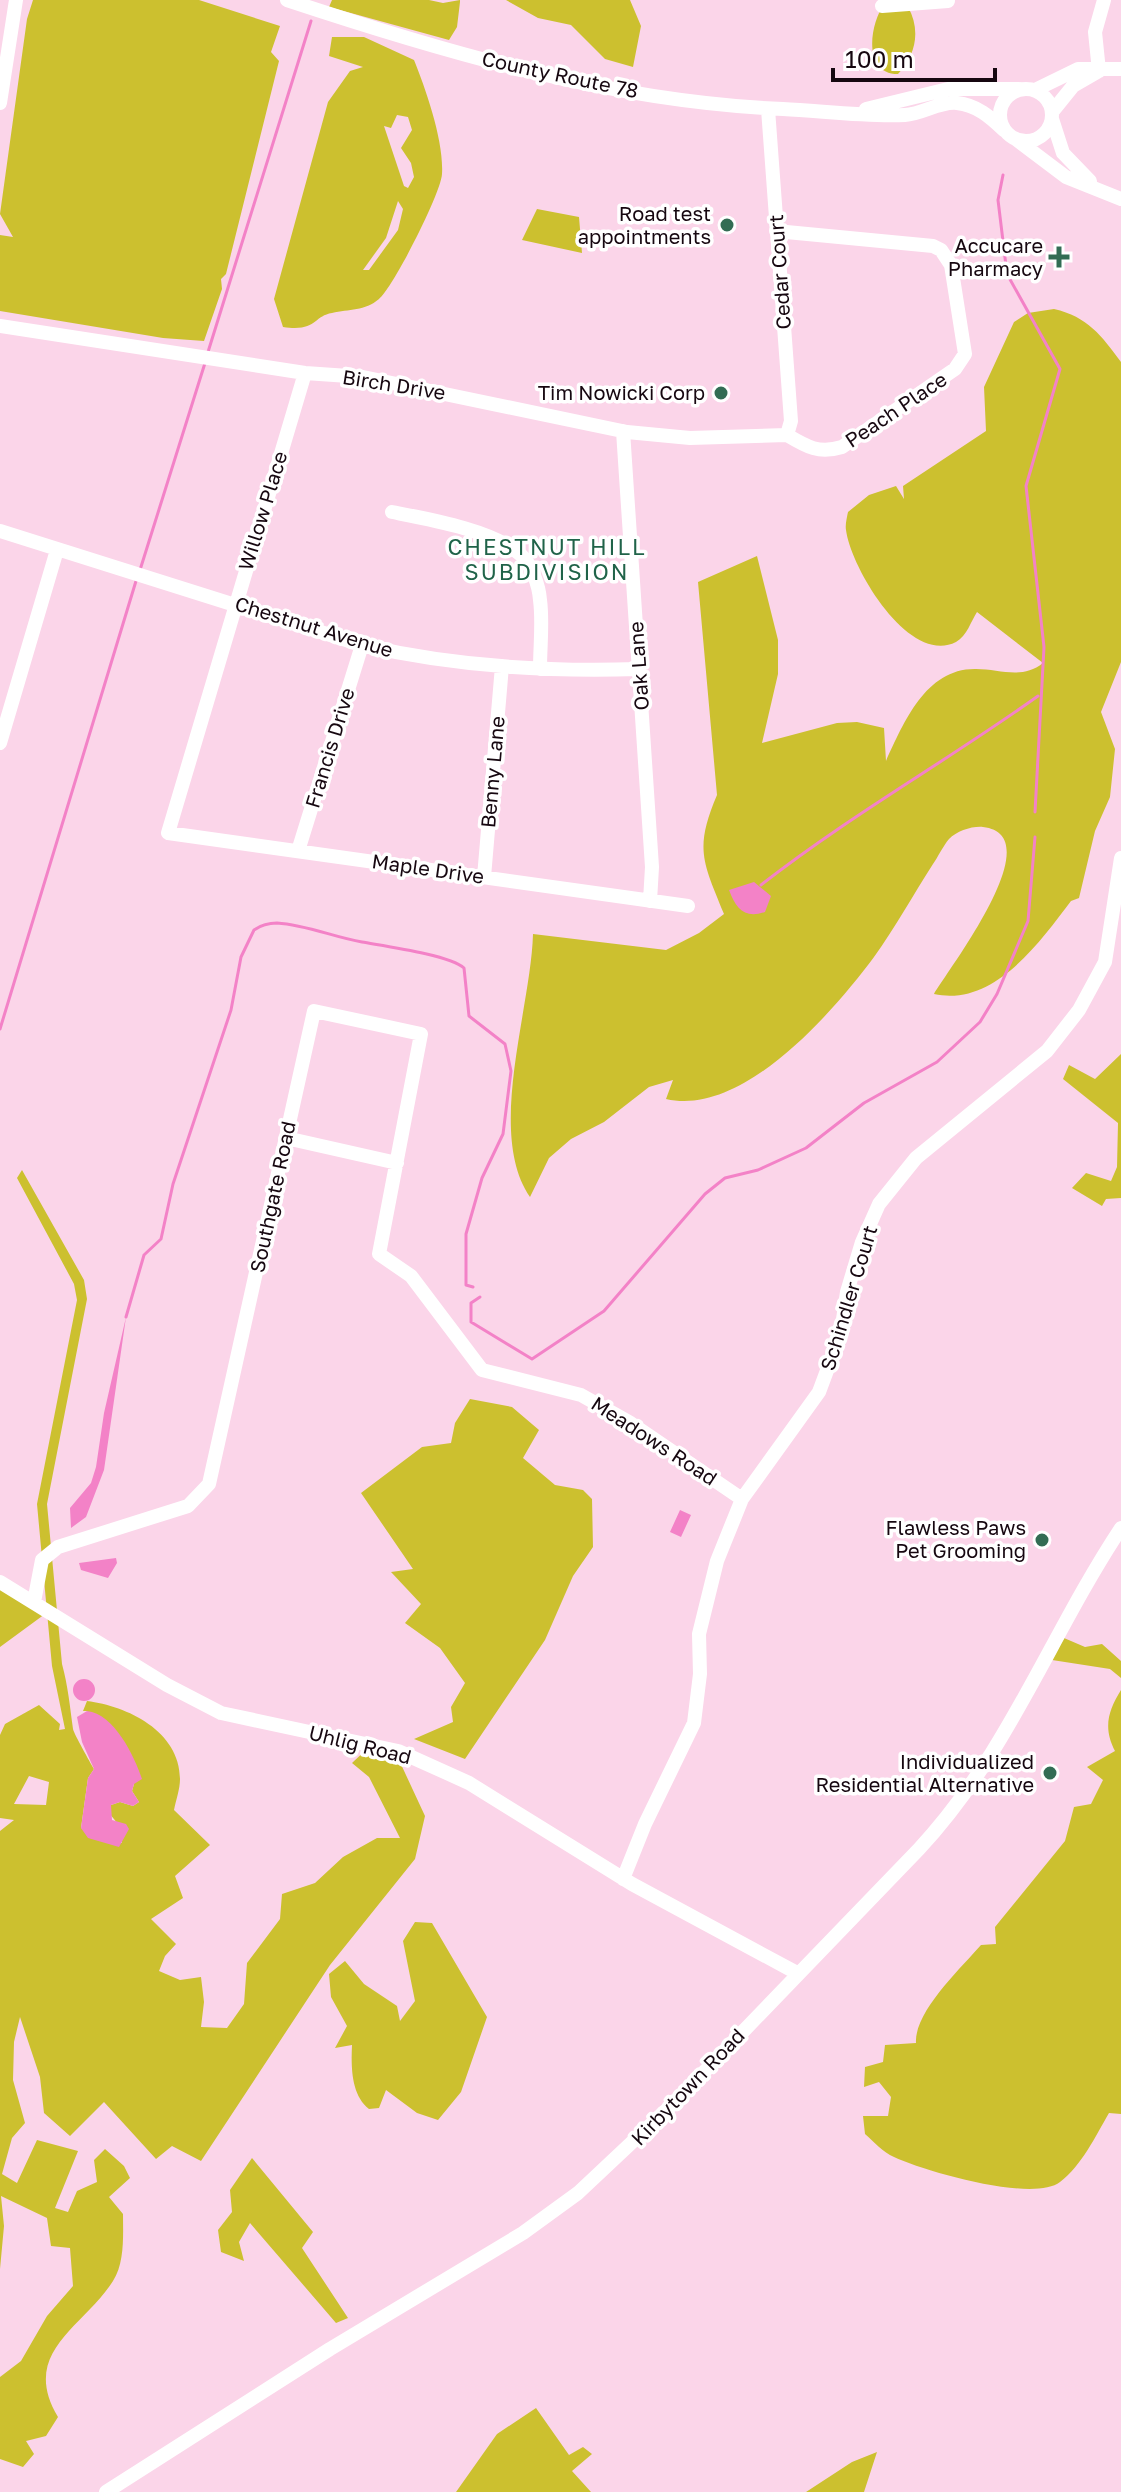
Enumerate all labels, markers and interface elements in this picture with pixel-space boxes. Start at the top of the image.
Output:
scale bar [833,32,995,82]
text: 100 m [845,44,914,73]
street label: County Route 78 [480,46,641,102]
place label: Road test appointments [578,201,711,248]
street label: Cedar Court [763,214,795,331]
marker: Road test appointments [718,216,736,234]
place label: Accucare Pharmacy [948,233,1043,280]
marker: Accucare Pharmacy [1050,248,1068,266]
street label: Birch Drive [341,364,447,404]
street label: Peach Place [840,366,951,452]
place label: Tim Nowicki Corp [538,380,705,404]
marker: Tim Nowicki Corp [712,384,730,402]
street label: Willow Place [233,448,292,573]
district label: CHESTNUT HILL SUBDIVISION [447,533,647,585]
street label: Chestnut Avenue [232,591,396,662]
street label: Oak Lane [623,621,653,711]
street label: Francis Drive [299,685,359,811]
street label: Benny Lane [475,715,509,829]
street label: Maple Drive [370,848,486,888]
street label: Southgate Road [244,1119,300,1275]
street label: Schindler Court [815,1222,882,1373]
street label: Meadows Road [587,1391,722,1490]
place label: Flawless Paws Pet Grooming [886,1515,1026,1562]
marker: Flawless Paws Pet Grooming [1033,1531,1051,1549]
street label: Uhlig Road [306,1720,414,1768]
place label: Individualized Residential Alternative [815,1749,1034,1796]
marker: Individualized Residential Alternative [1041,1764,1059,1782]
street label: Kirbytown Road [626,2023,749,2150]

